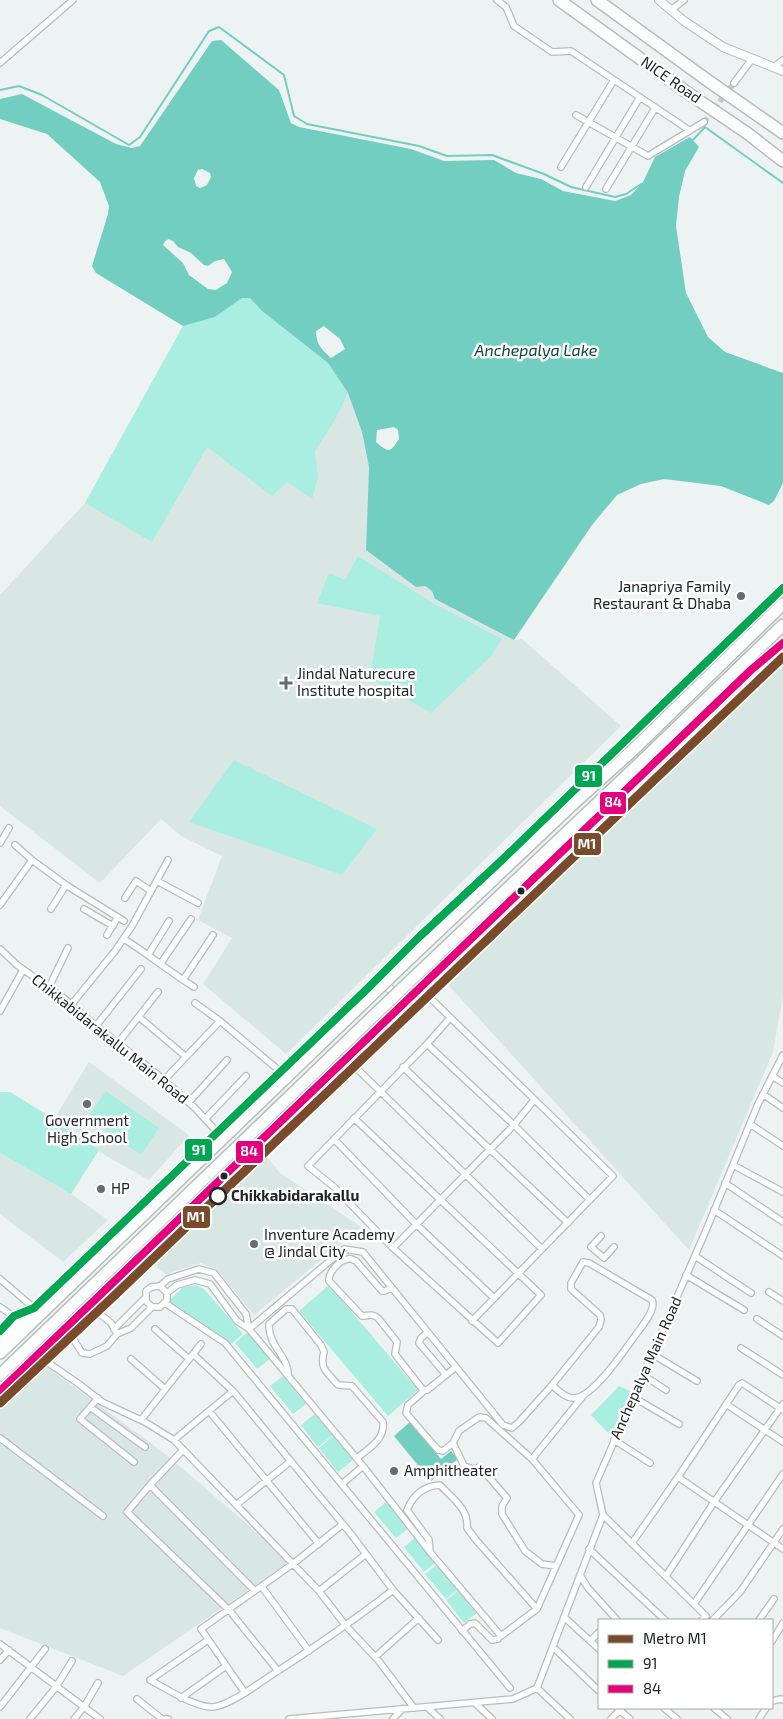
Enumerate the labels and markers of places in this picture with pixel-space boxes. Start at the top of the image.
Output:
place label: Janapriya Family Restaurant & Dhaba [593,577,731,612]
marker: Janapriya Family Restaurant & Dhaba [735,590,747,602]
place label: Jindal Naturecure Institute hospital [297,664,416,699]
marker: Jindal Naturecure Institute hospital [279,676,293,690]
unlabelled marker [516,886,526,896]
marker: Government High School [81,1098,93,1110]
place label: Government High School [45,1111,129,1146]
unlabelled marker [219,1171,229,1181]
place label: HP [111,1179,130,1197]
marker: HP [95,1183,107,1195]
place label: Chikkabidarakallu [231,1186,359,1204]
marker: Chikkabidarakallu [209,1187,227,1205]
place label: Inventure Academy @ Jindal City [264,1225,395,1260]
marker: Inventure Academy @ Jindal City [248,1238,260,1250]
place label: Amphitheater [404,1461,498,1479]
marker: Amphitheater [388,1465,400,1477]

